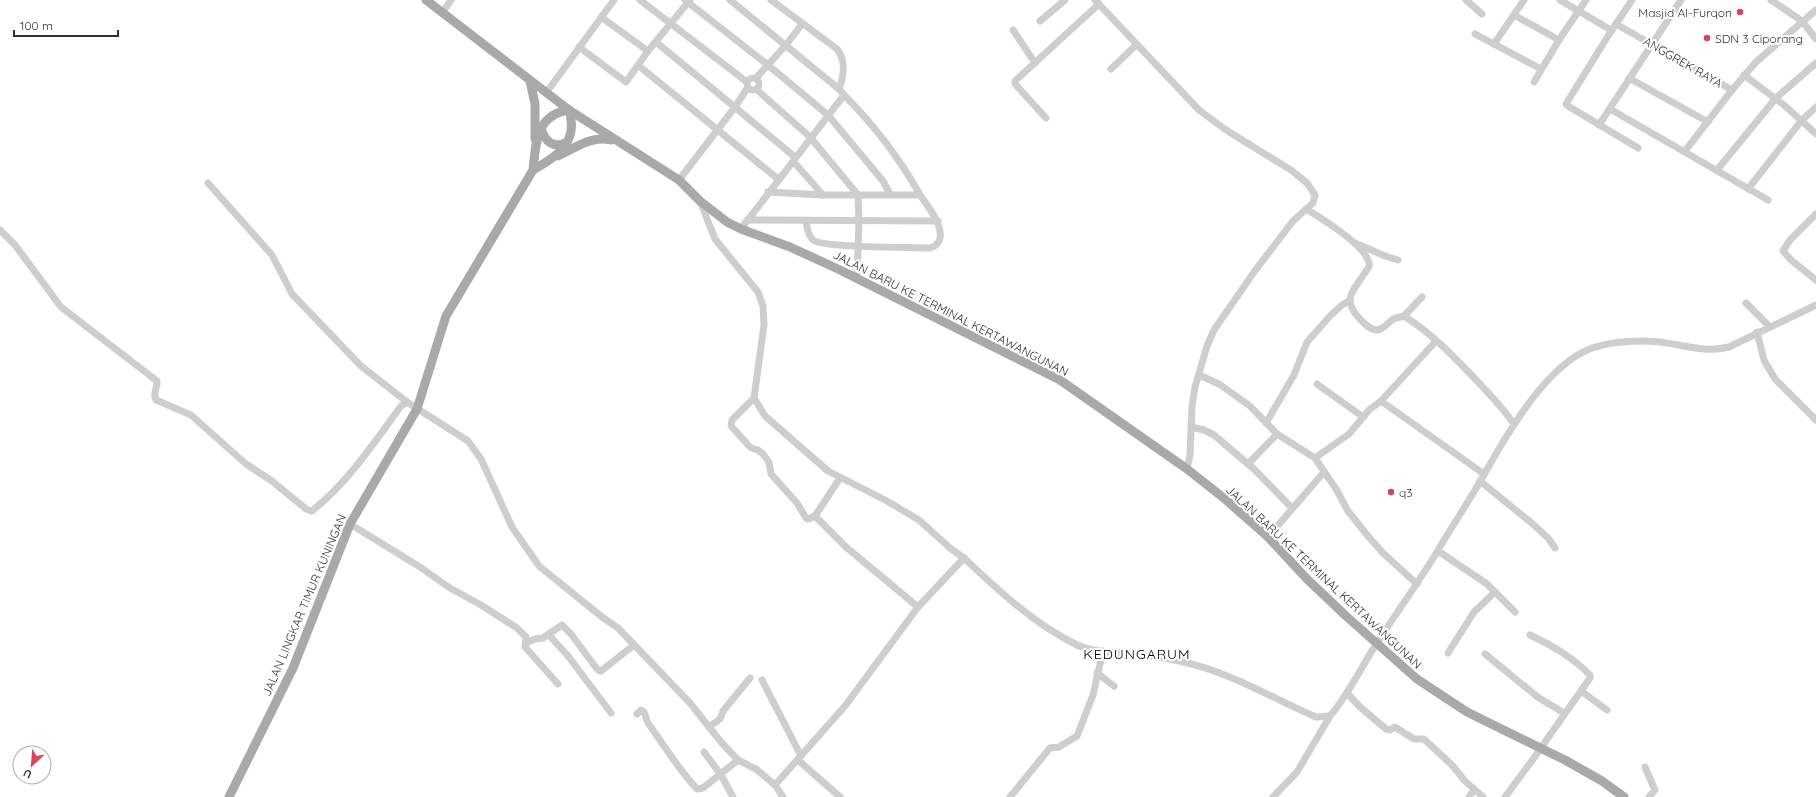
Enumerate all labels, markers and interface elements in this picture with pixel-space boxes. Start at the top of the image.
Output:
place label: Masjid Al-Furqon [1638,5,1732,20]
marker: Masjid Al-Furqon [1735,7,1745,17]
scale bar [14,12,118,38]
text: 100 m [20,18,53,33]
place label: SDN 3 Ciporang [1715,31,1803,46]
street label: ANGGREK RAYA [1641,33,1725,91]
marker: SDN 3 Ciporang [1702,33,1712,43]
street label: JALAN BARU KE TERMINAL KERTAWANGUNAN [831,247,1071,379]
street label: JALAN BARU KE TERMINAL KERTAWANGUNAN [1223,482,1425,672]
place label: q3 [1399,485,1413,500]
marker: q3 [1386,487,1396,497]
street label: JALAN LINGKAR TIMUR KUNINGAN [259,512,349,698]
district label: KEDUNGARUM [1083,645,1191,663]
north arrow [12,745,52,785]
text: U [21,766,34,782]

